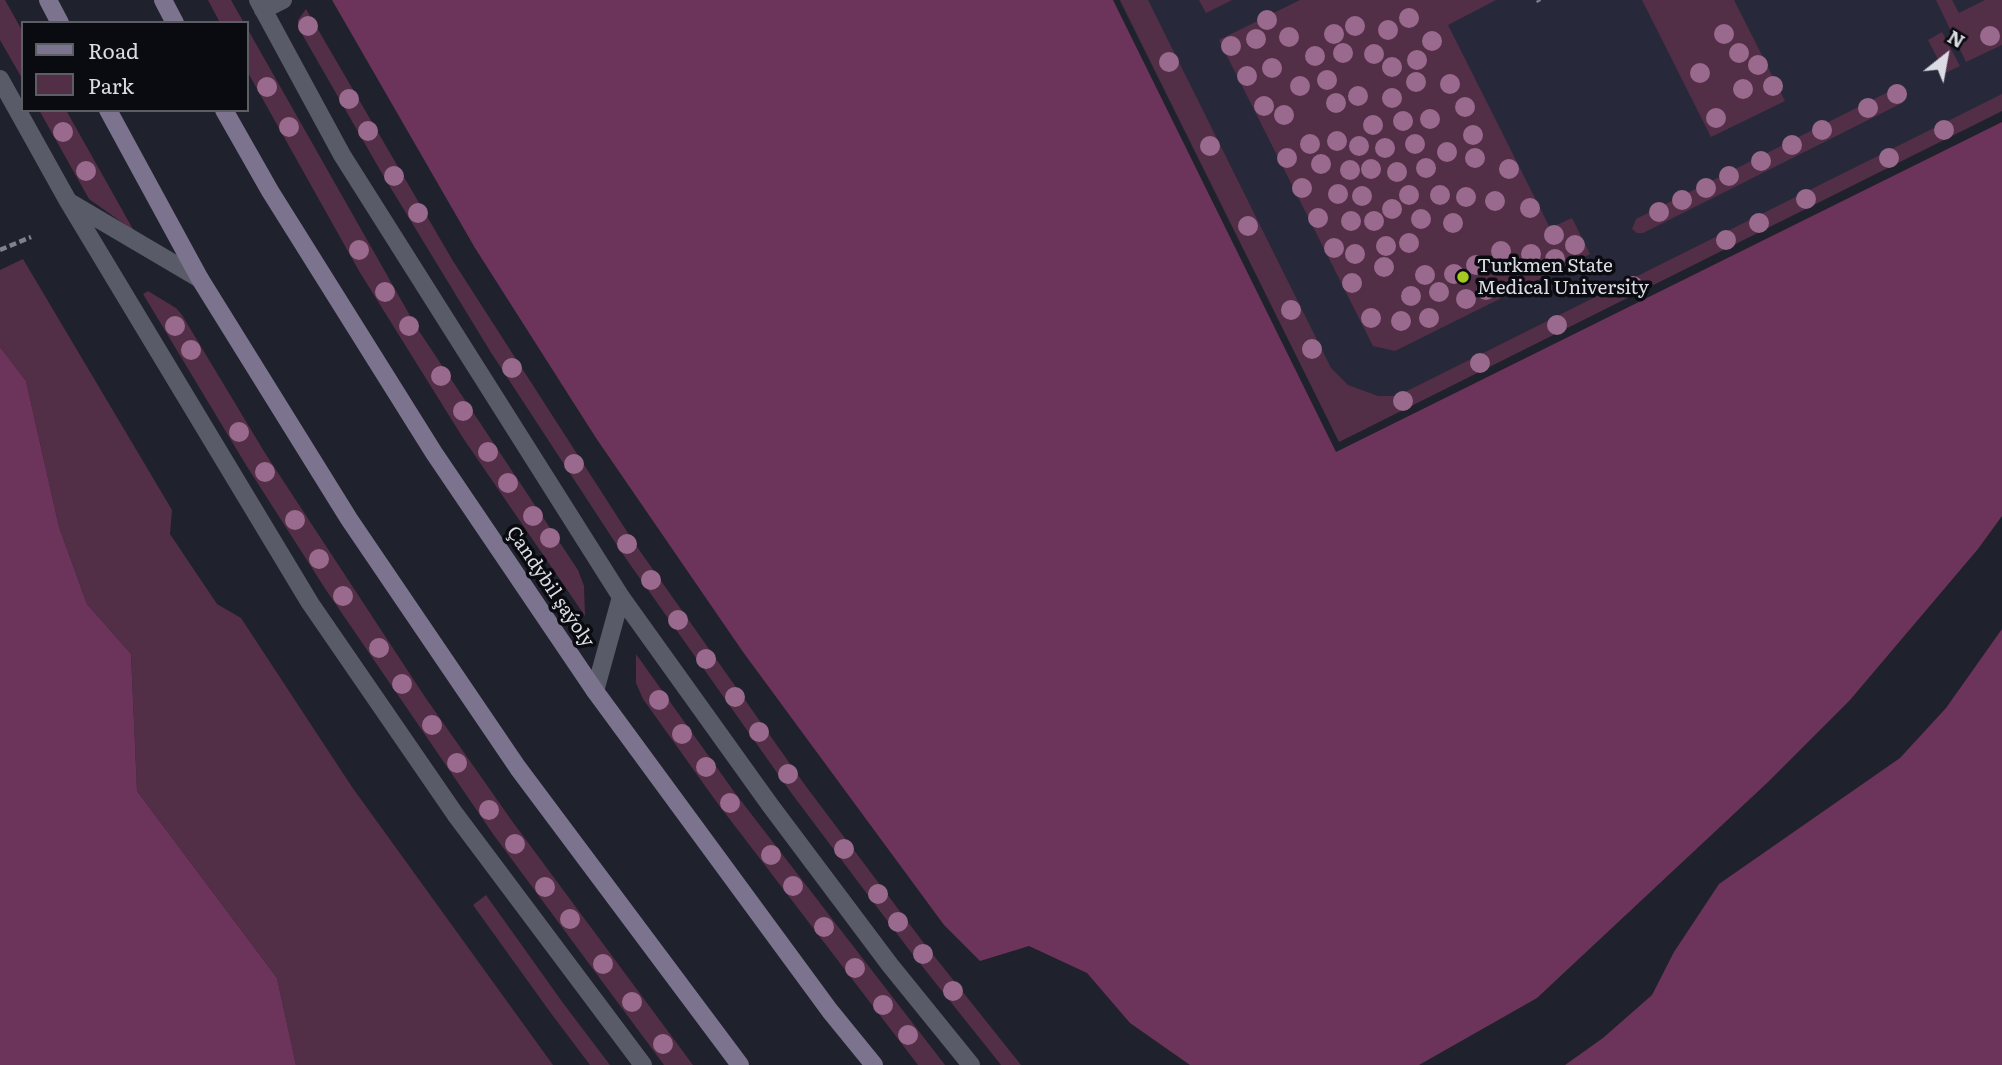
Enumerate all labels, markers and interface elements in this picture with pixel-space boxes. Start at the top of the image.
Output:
legend [21,21,248,112]
north arrow [1911,21,1981,91]
text: N [1943,22,1971,54]
text: Road [88,34,139,65]
text: Park [88,69,134,100]
place label: Turkmen State Medical University [1477,255,1649,299]
marker: Turkmen State Medical University [1455,269,1471,285]
street label: Çandybil şaýoly [501,522,599,652]

